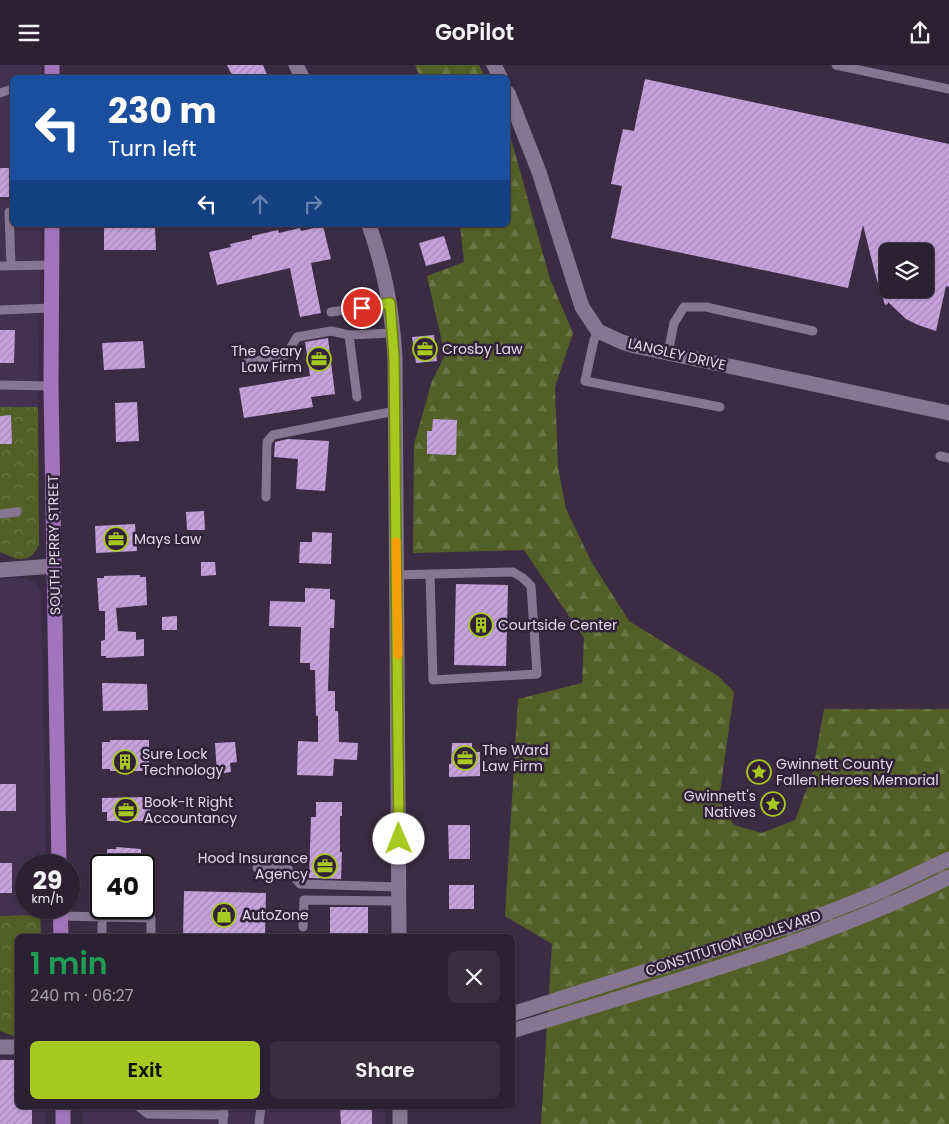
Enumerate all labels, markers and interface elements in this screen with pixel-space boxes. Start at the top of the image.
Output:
text: GoPilot [435,17,514,48]
icon: menu [15,19,43,47]
icon: share [906,19,934,47]
text: 230 m [108,86,216,135]
icon: left [25,95,90,160]
text: Turn left [108,133,196,164]
icon: left [193,190,221,218]
icon: ahead [246,190,274,218]
icon: right [299,190,327,218]
map controls [879,243,934,298]
button: layers [879,243,934,298]
pin [341,287,383,329]
icon: arrive [348,294,376,322]
street label: LANGLEY DRIVE [626,333,728,375]
office icon: Crosby Law [412,336,438,362]
place label: Crosby Law [442,339,523,359]
place label: The Geary Law Firm [231,341,302,377]
office icon: The Geary Law Firm [306,346,332,372]
street label: SOUTH PERRY STREET [43,474,65,615]
office icon: Mays Law [103,526,129,552]
place label: Mays Law [134,529,202,549]
building icon: Courtside Center [468,612,494,638]
place label: Courtside Center [498,615,617,635]
place label: The Ward Law Firm [482,740,549,776]
place label: Sure Lock Technology [142,744,223,780]
office icon: The Ward Law Firm [452,745,478,771]
building icon: Sure Lock Technology [112,749,138,775]
place label: Gwinnett County Fallen Heroes Memorial [776,754,939,790]
place icon: Gwinnett County Fallen Heroes Memorial [746,759,772,785]
place label: Gwinnett's Natives [684,786,756,822]
place icon: Gwinnett's Natives [760,791,786,817]
place label: Book-It Right Accountancy [144,792,237,828]
office icon: Book-It Right Accountancy [113,797,139,823]
position arrow [372,812,424,864]
place label: Hood Insurance Agency [198,848,308,884]
office icon: Hood Insurance Agency [312,853,338,879]
speed limit sign: 40 [90,854,155,919]
text: 29 [33,863,62,898]
text: km/h [32,890,63,907]
shop icon: AutoZone [211,902,237,928]
place label: AutoZone [242,905,309,925]
street label: CONSTITUTION BOULEVARD [643,905,823,981]
text: 1 min [30,942,108,985]
button: close [448,951,500,1003]
text: 240 m · 06:27 [30,984,134,1007]
button: Exit [30,1041,260,1099]
button: Share [270,1041,500,1099]

